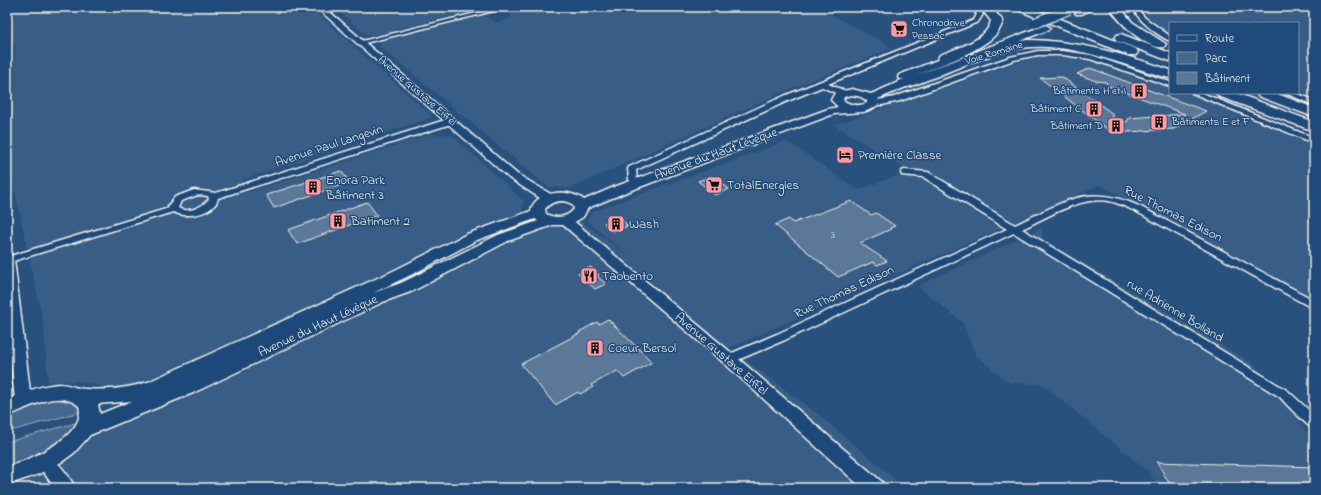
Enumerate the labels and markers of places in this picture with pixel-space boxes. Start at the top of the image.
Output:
place label: Chronodrive Pessac [912,15,965,44]
supermarket icon: Chronodrive Pessac [889,19,909,39]
building icon: Bâtiments H et I [1129,81,1149,101]
place label: Bâtiments H et I [1052,83,1126,99]
building icon: Bâtiment C [1084,99,1104,119]
place label: Bâtiment C [1030,101,1081,117]
building icon: Bâtiments E et F [1149,112,1169,132]
place label: Bâtiments E et F [1171,114,1250,130]
building icon: Bâtiment D [1106,116,1126,136]
place label: Bâtiment D [1050,118,1103,134]
hotel icon: Première Classe [835,145,855,165]
place label: Première Classe [858,146,942,165]
place label: Enora Park Bâtiment 3 [325,171,385,205]
supermarket icon: TotalEnergies [704,175,724,195]
place label: TotalEnergies [727,176,799,196]
building icon: Enora Park Bâtiment 3 [303,177,323,197]
building icon: Batiment 2 [328,211,348,231]
place label: Batiment 2 [350,212,410,231]
building icon: Wash [606,214,626,234]
place label: Wash [629,215,659,234]
restaurant icon: Taobento [579,266,599,286]
place label: Taobento [602,267,653,286]
building icon: Coeur Bersol [585,338,605,358]
place label: Coeur Bersol [608,339,676,358]

